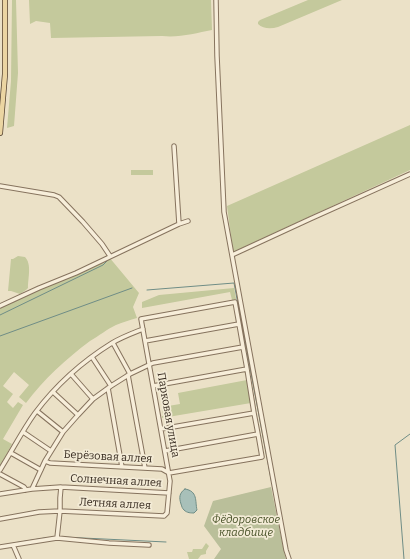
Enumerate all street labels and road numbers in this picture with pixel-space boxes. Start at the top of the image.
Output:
street label: Парковая улица [154,371,182,459]
street label: Берёзовая аллея [63,448,153,466]
street label: Солнечная аллея [70,472,162,490]
street label: Летняя аллея [79,496,151,512]

